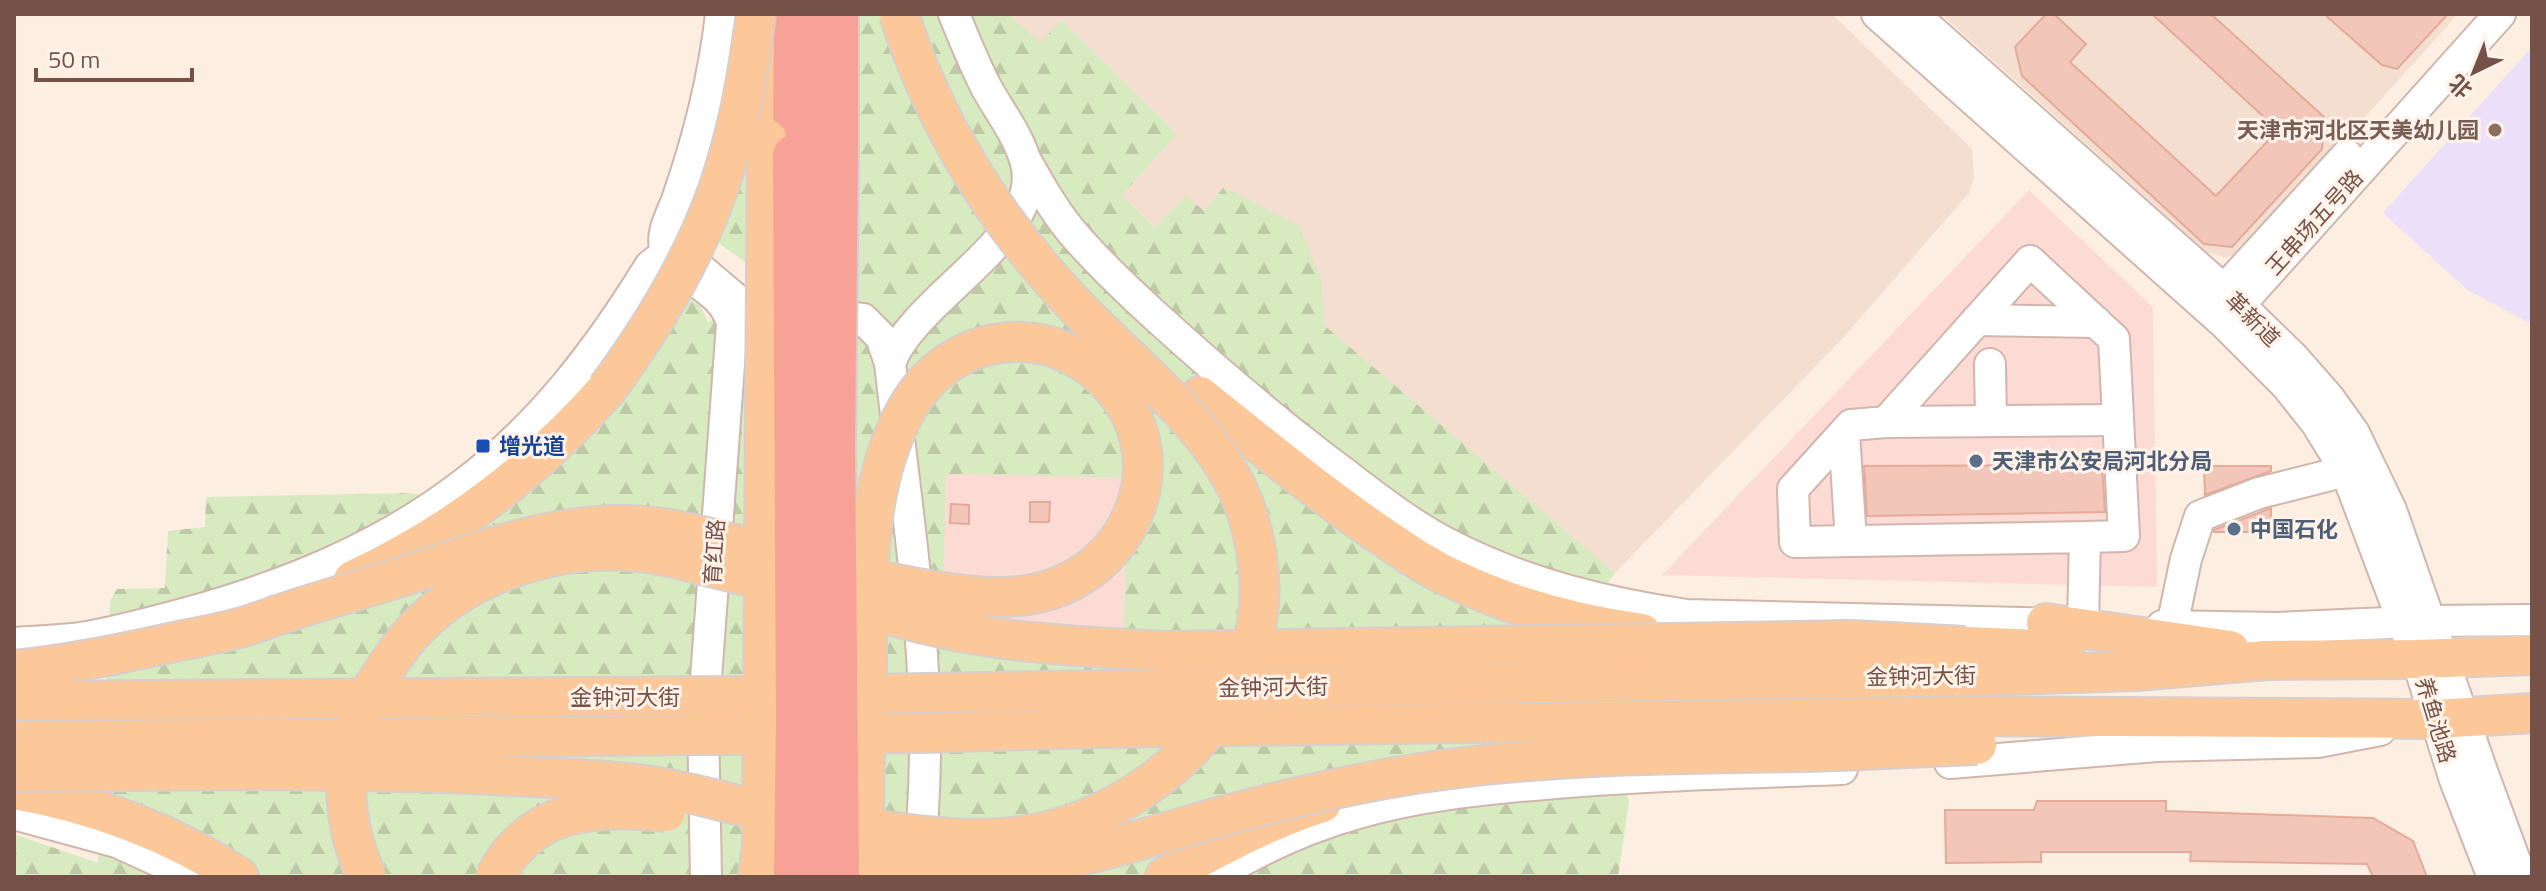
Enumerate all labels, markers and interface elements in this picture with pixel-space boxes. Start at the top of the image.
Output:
scale bar [36,32,192,82]
north arrow [2434,32,2514,112]
text: 50 m [48,41,100,77]
text: 北 [2441,67,2480,107]
place label: 天津市河北区天美幼儿园 [2237,113,2479,147]
marker: 天津市河北区天美幼儿园 [2486,121,2504,139]
street label: 王串场五号路 [2257,162,2371,282]
street label: 革新道 [2218,284,2288,354]
place label: 增光道 [499,429,565,463]
marker: 增光道 [474,437,492,455]
place label: 天津市公安局河北分局 [1992,444,2212,478]
marker: 天津市公安局河北分局 [1967,452,1985,470]
place label: 中国石化 [2250,512,2338,546]
street label: 育红路 [695,518,733,586]
marker: 中国石化 [2225,520,2243,538]
street label: 金钟河大街 [1866,658,1976,694]
street label: 金钟河大街 [1218,669,1328,705]
street label: 养鱼池路 [2407,673,2465,767]
street label: 金钟河大街 [570,680,680,714]

